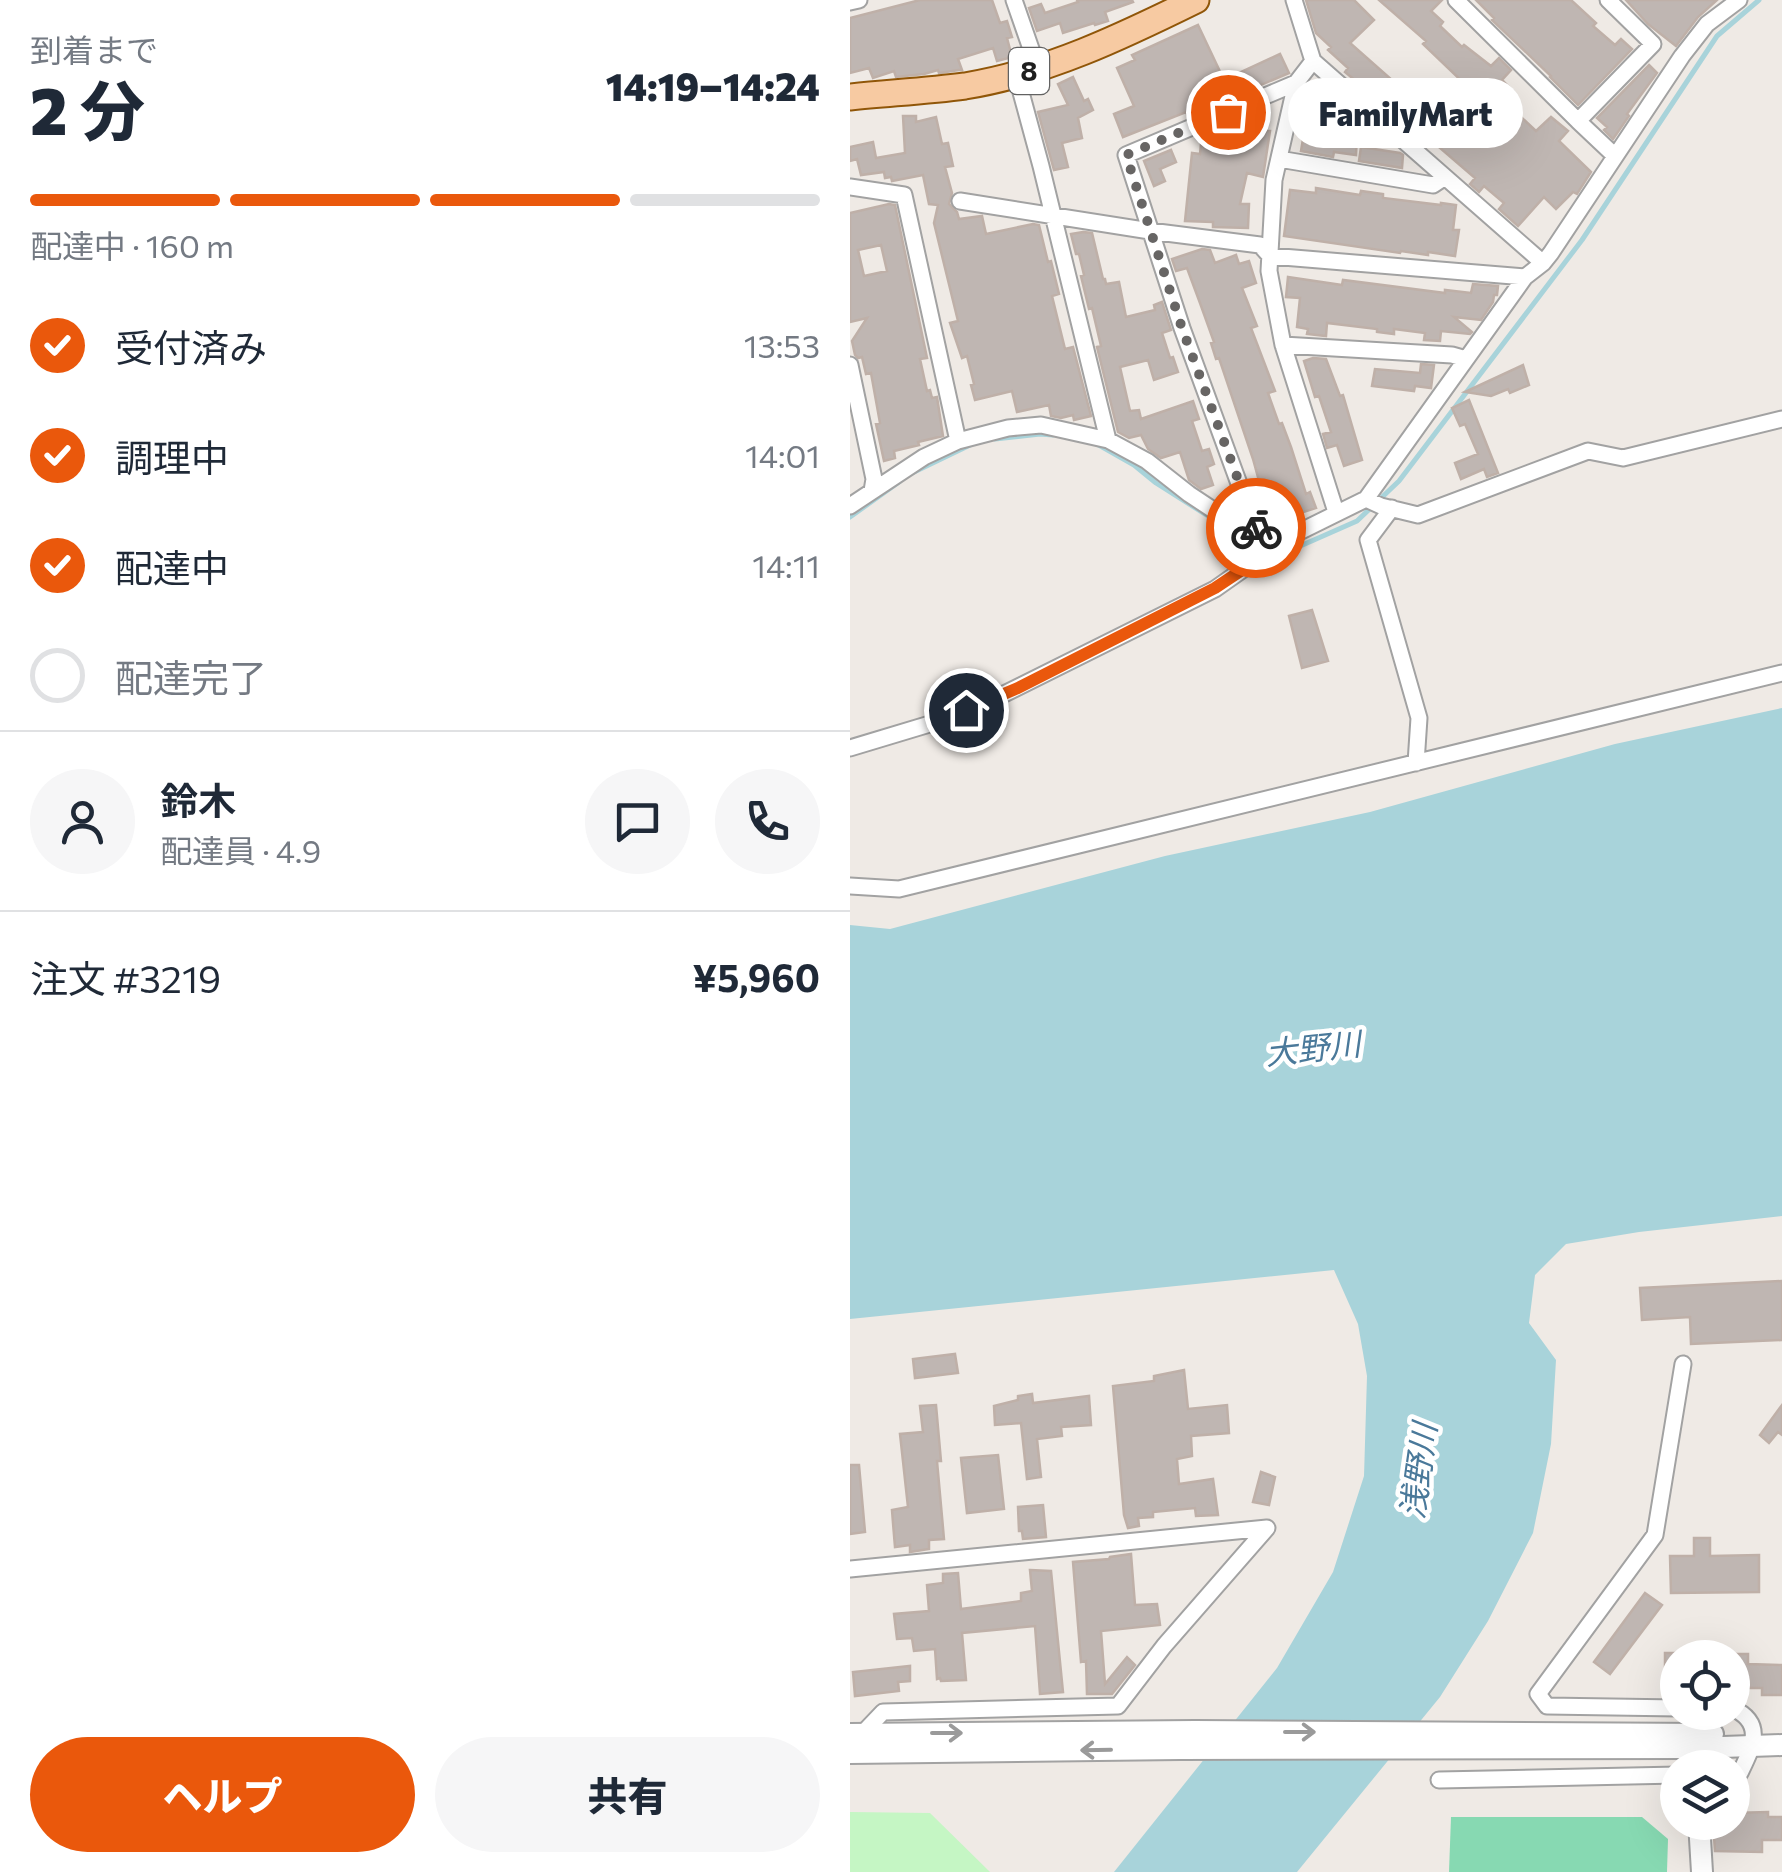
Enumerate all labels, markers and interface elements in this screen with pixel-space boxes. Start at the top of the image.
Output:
text: 到着まで [30,29,158,69]
road number: 8 [1009,48,1049,94]
text: 14:19–14:24 [606,62,820,109]
text: 2 分 [30,69,145,148]
pin [1186,70,1271,155]
callout: FamilyMart [1288,77,1523,147]
icon: bag [1201,85,1256,140]
text: FamilyMart [1319,93,1492,133]
text: 配達中 · 160 m [30,225,234,265]
icon: check [30,318,85,373]
text: 受付済み [115,323,267,370]
text: 13:53 [744,325,820,365]
icon: check [30,428,85,483]
text: 調理中 [115,433,229,480]
text: 14:01 [745,435,820,475]
courier [1206,478,1306,578]
icon: bike [1229,501,1284,556]
icon: check [30,538,85,593]
text: 配達中 [115,543,229,590]
text: 14:11 [752,545,820,585]
text: 配達完了 [115,653,267,700]
pin [924,668,1009,753]
icon: home [939,683,994,738]
button: person [30,769,135,874]
button: chat [585,769,690,874]
button: phone [715,769,820,874]
text: 鈴木 [160,776,236,823]
text: 配達員 · 4.9 [160,830,321,870]
text: ¥5,960 [693,953,820,1000]
text: 注文 #3219 [30,954,221,1001]
water label: 大野川 [1263,1022,1366,1072]
water label: 浅野川 [1391,1417,1444,1521]
map controls [1660,1640,1750,1840]
button: locate [1660,1640,1750,1730]
one-way arrow [1284,1722,1316,1742]
one-way arrow [930,1724,963,1742]
button: ヘルプ [30,1737,415,1852]
button: 共有 [435,1737,820,1852]
one-way arrow [1080,1740,1112,1760]
button: layers [1660,1750,1750,1840]

